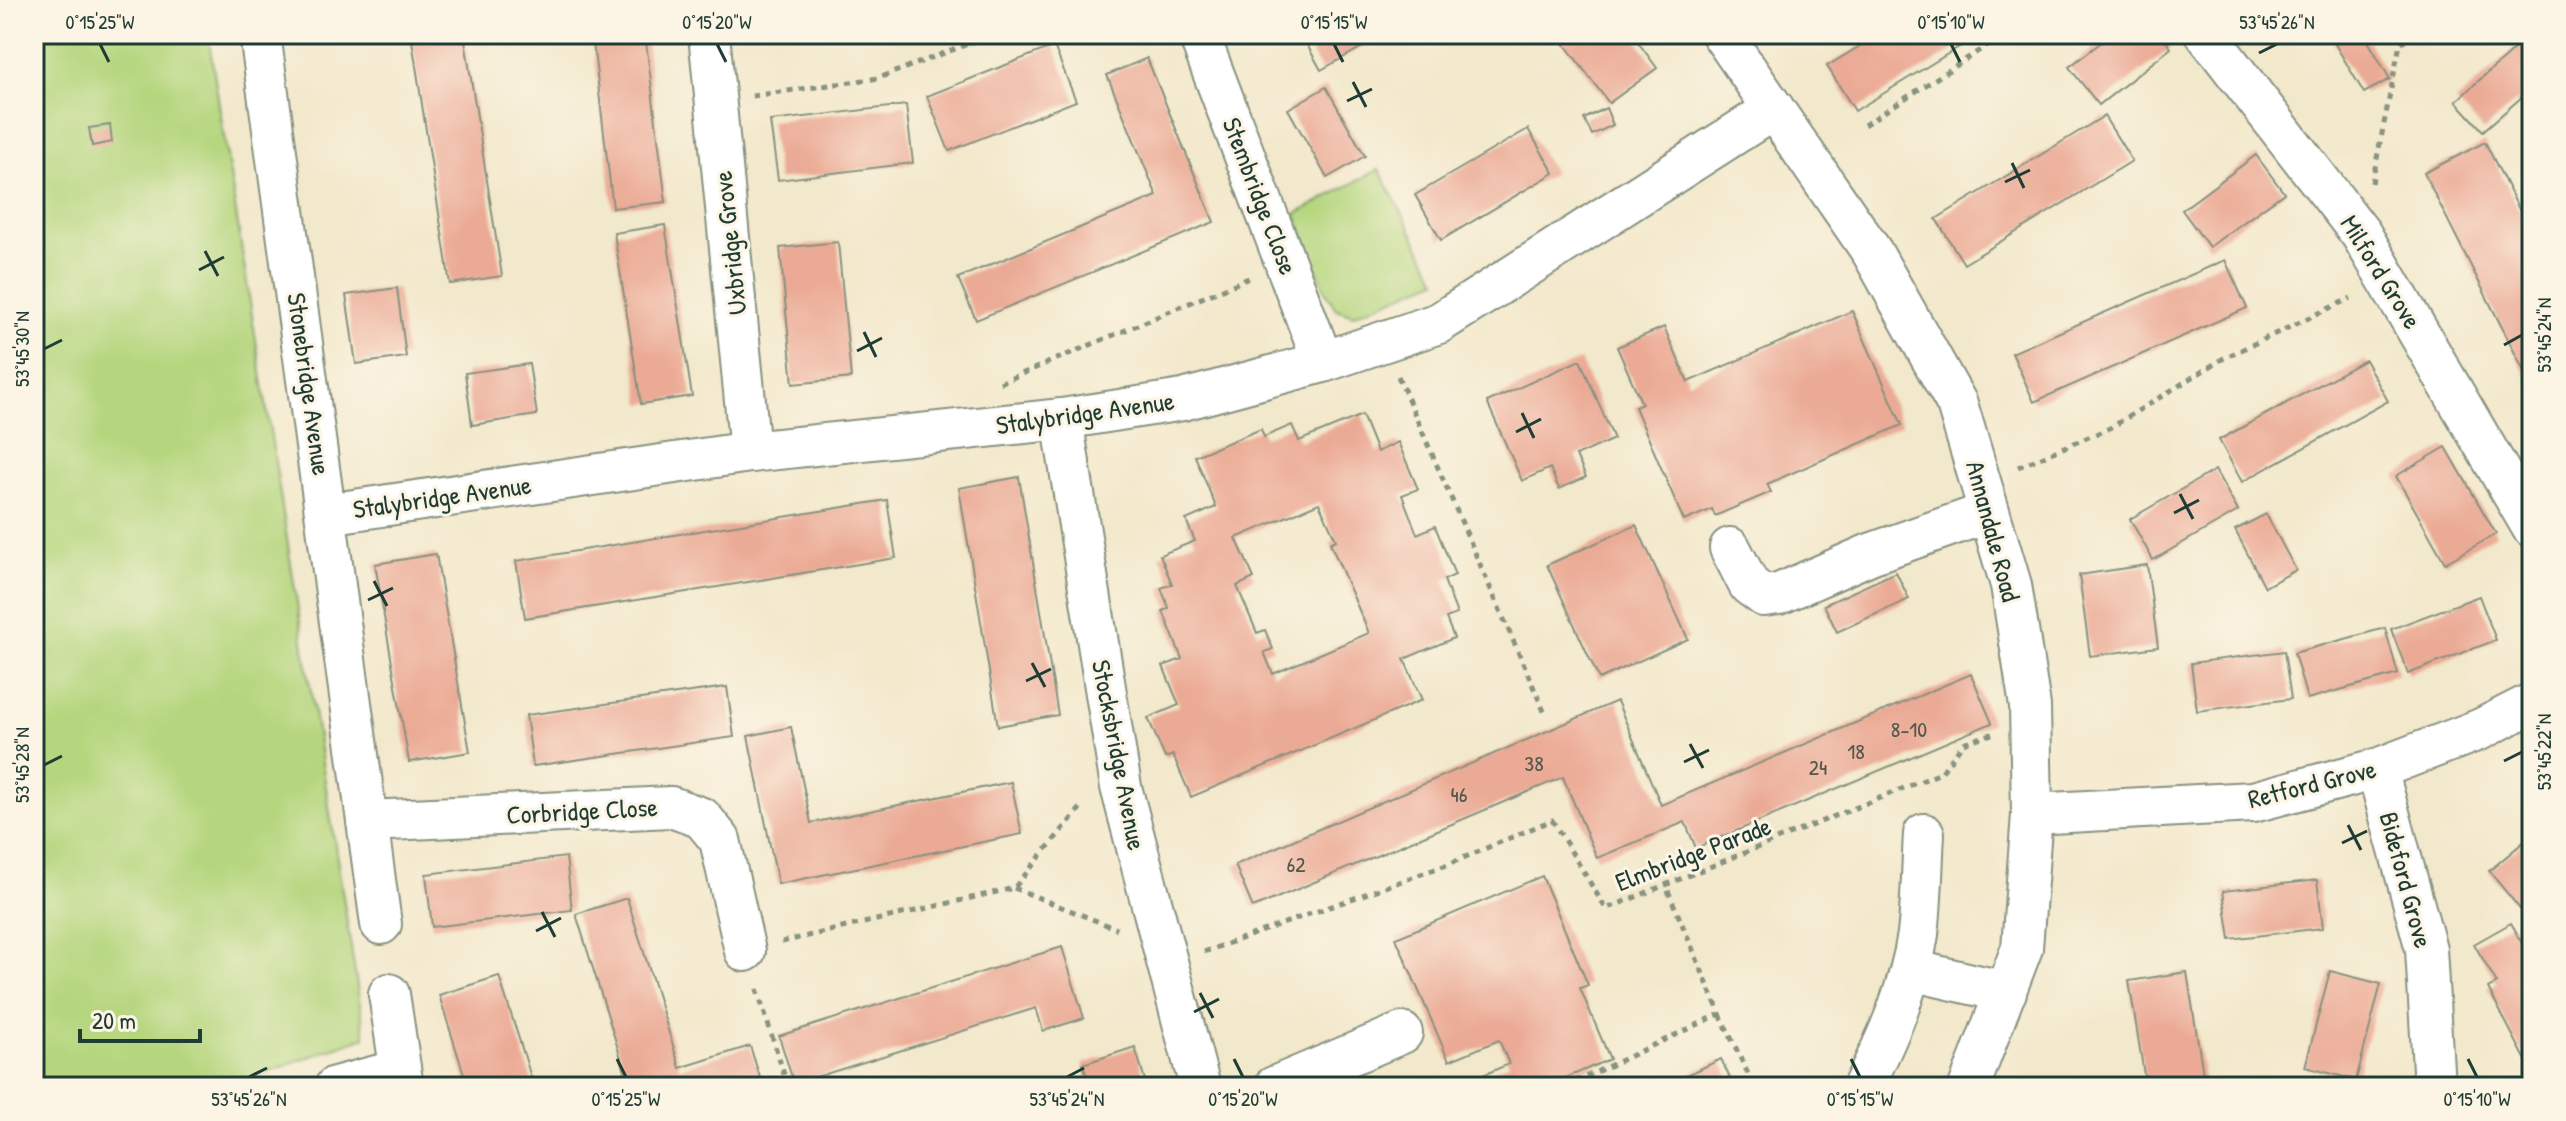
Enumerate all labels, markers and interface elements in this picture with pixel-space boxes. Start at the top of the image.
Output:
text: 0°15'25"W [66,8,135,35]
text: 0°15'20"W [682,8,752,35]
text: 0°15'15"W [1301,8,1368,35]
text: 0°15'10"W [1917,8,1985,35]
text: 53°45'26"N [2239,8,2315,35]
street label: Stembridge Close [1214,112,1306,279]
street label: Uxbridge Grove [705,169,754,317]
street label: Milford Grove [2333,208,2430,335]
street label: Stonebridge Avenue [279,290,340,477]
text: 53°45'24"N [2530,298,2557,372]
text: 53°45'30"N [8,311,35,387]
street label: Stalybridge Avenue [994,383,1176,442]
street label: Annandale Road [1958,457,2029,605]
street label: Stalybridge Avenue [351,467,533,526]
street label: Stocksbridge Avenue [1084,657,1155,853]
house number: 8-10 [1891,714,1927,744]
text: 53°45'22"N [2530,714,2557,790]
text: 53°45'28"N [8,727,35,803]
house number: 18 [1847,736,1865,766]
house number: 38 [1524,748,1544,778]
street label: Retford Grove [2244,751,2380,816]
house number: 24 [1809,752,1827,782]
house number: 46 [1450,779,1468,809]
street label: Corbridge Close [505,789,658,832]
street label: Elmbridge Parade [1610,808,1776,899]
street label: Bideford Grove [2372,808,2441,952]
house number: 62 [1286,849,1306,879]
scale bar [80,993,200,1043]
text: 20 m [92,1004,136,1036]
text: 53°45'26"N [211,1085,287,1112]
text: 0°15'25"W [592,1085,661,1112]
text: 53°45'24"N [1030,1085,1104,1112]
text: 0°15'20"W [1208,1085,1278,1112]
text: 0°15'15"W [1827,1085,1894,1112]
text: 0°15'10"W [2443,1085,2511,1112]

